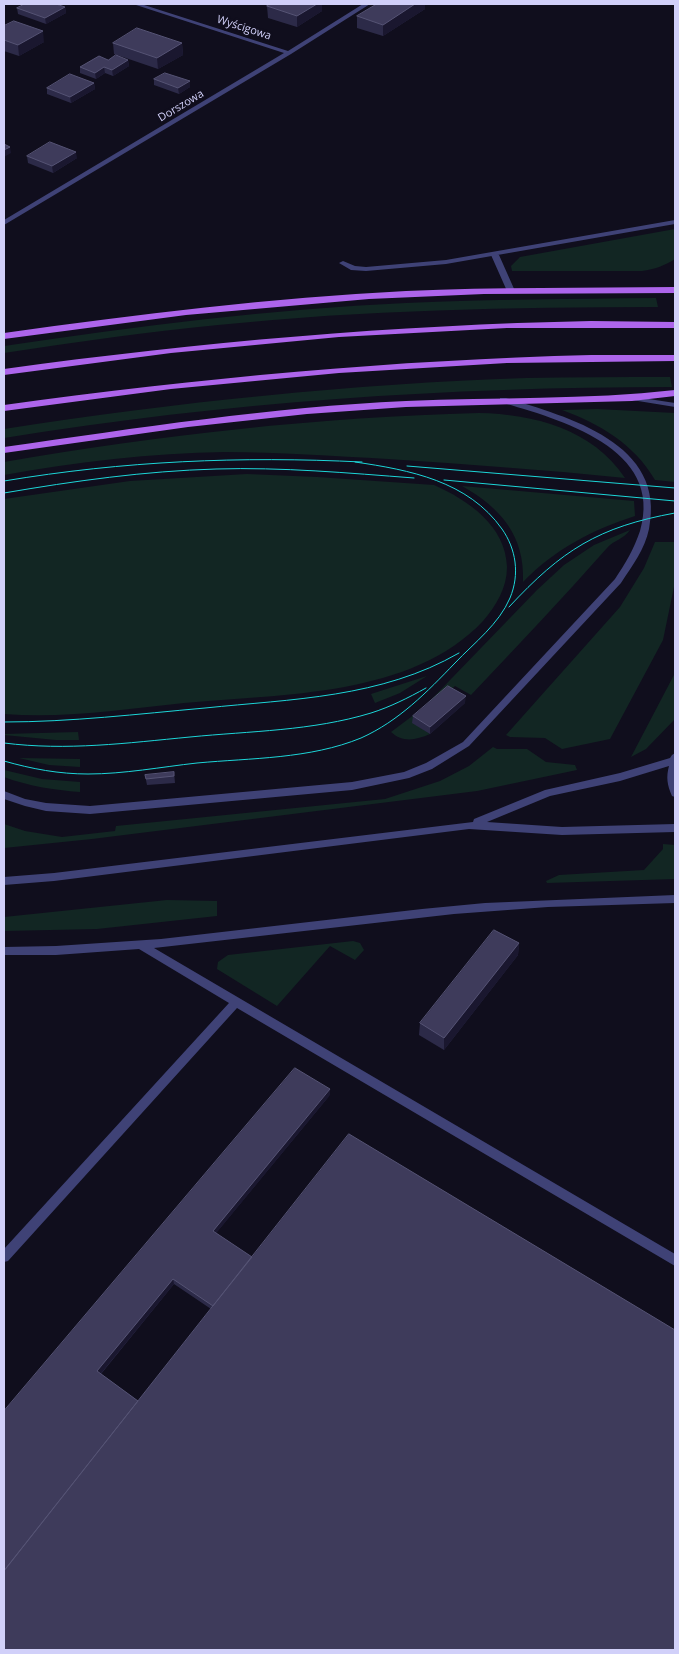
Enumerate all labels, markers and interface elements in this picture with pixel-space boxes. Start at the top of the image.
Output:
street label: Wyścigowa [215,13,273,43]
street label: Dorszowa [156,87,206,125]

